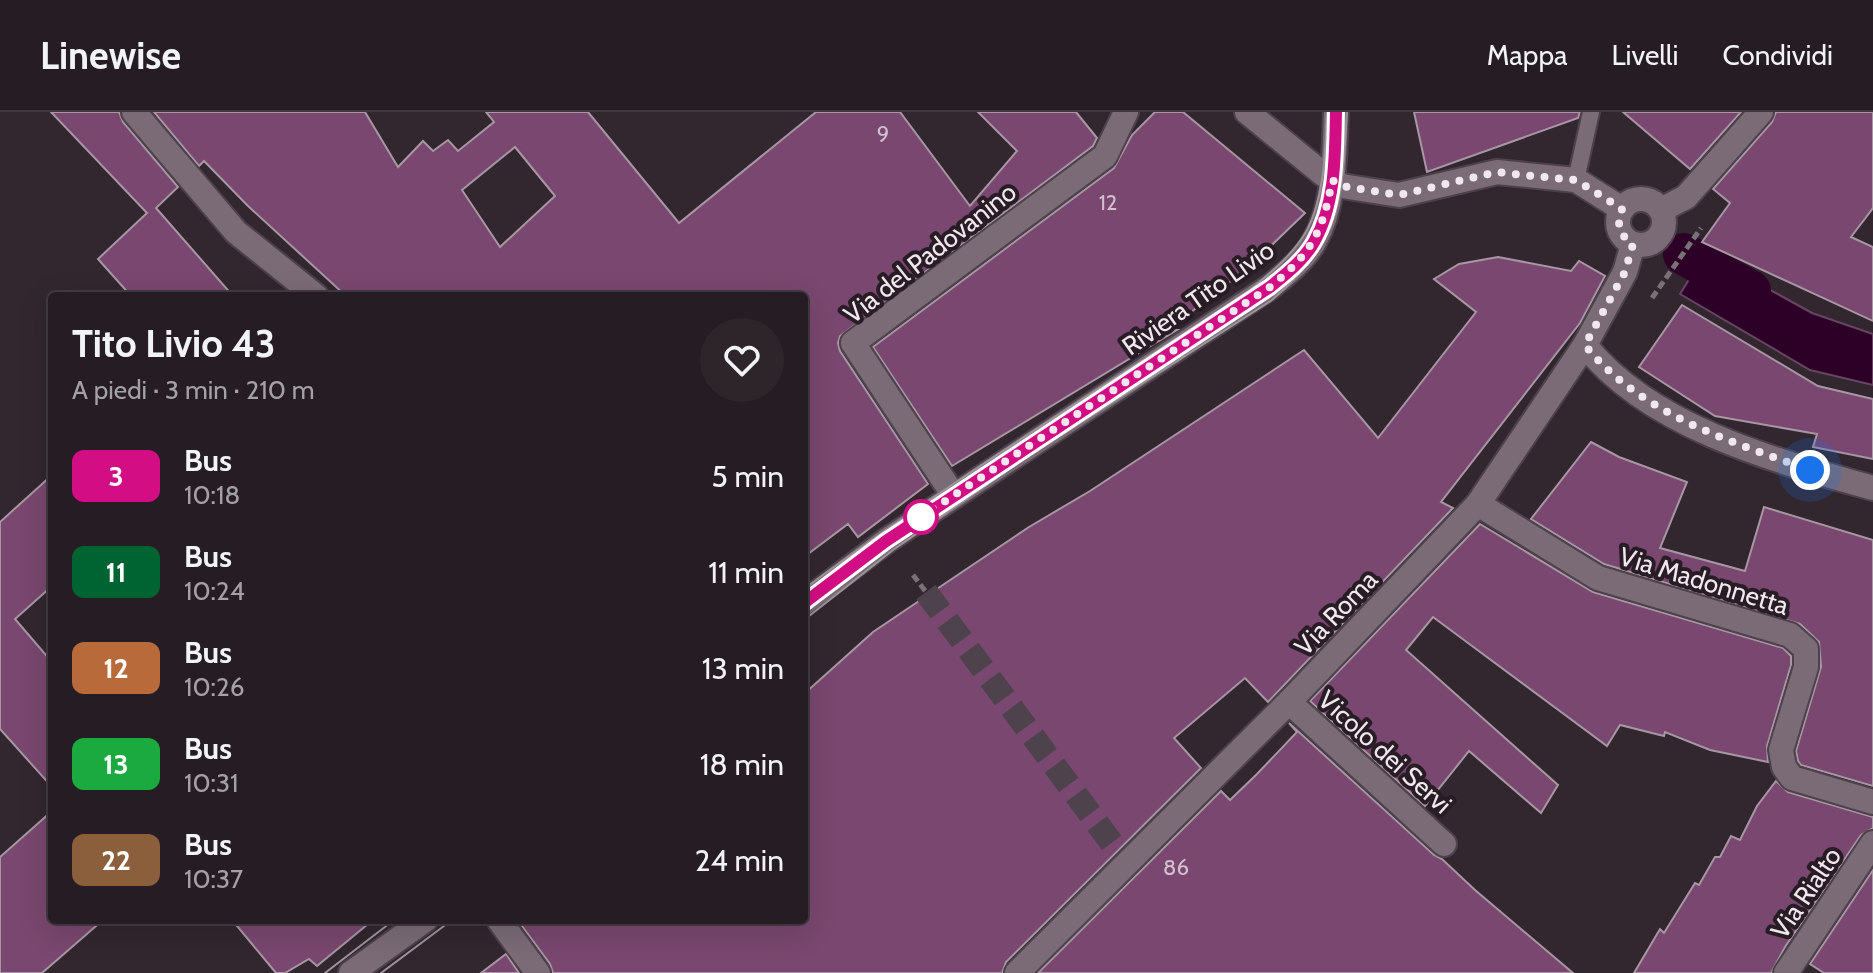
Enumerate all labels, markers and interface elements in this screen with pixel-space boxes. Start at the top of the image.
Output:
text: Linewise [40,32,181,79]
text: Mappa [1487,38,1567,72]
text: Livelli [1611,38,1678,72]
text: Condividi [1722,38,1833,72]
house number: 9 [877,120,889,147]
street label: Via del Padovanino [837,176,1023,330]
house number: 12 [1099,189,1117,216]
street label: Riviera Tito Livio [1116,234,1280,362]
button: heart [700,318,784,402]
text: Tito Livio 43 [72,320,276,367]
text: A piedi · 3 min · 210 m [72,374,315,406]
text: Bus [184,442,232,479]
your location [1790,450,1830,490]
text: 5 min [712,458,784,495]
text: 3 [108,459,124,493]
text: 10:18 [184,479,240,511]
unlabelled marker [904,500,938,534]
text: Bus [184,538,232,575]
street label: Via Madonnetta [1615,540,1793,622]
text: 11 min [708,554,784,591]
text: 11 [106,555,126,589]
street label: Via Roma [1288,564,1385,662]
text: 10:24 [184,575,245,607]
text: Bus [184,634,232,671]
text: 13 min [702,650,784,687]
text: 12 [103,651,129,685]
text: 10:26 [184,671,244,703]
street label: Vicolo dei Servi [1312,684,1458,820]
text: Bus [184,730,232,767]
text: 18 min [700,746,784,783]
text: 13 [103,747,129,781]
text: 10:31 [184,767,239,799]
text: Bus [184,826,232,863]
street label: Via Rialto [1764,841,1848,945]
text: 24 min [695,842,784,879]
text: 22 [101,843,131,877]
house number: 86 [1163,854,1189,881]
text: 10:37 [184,863,243,895]

